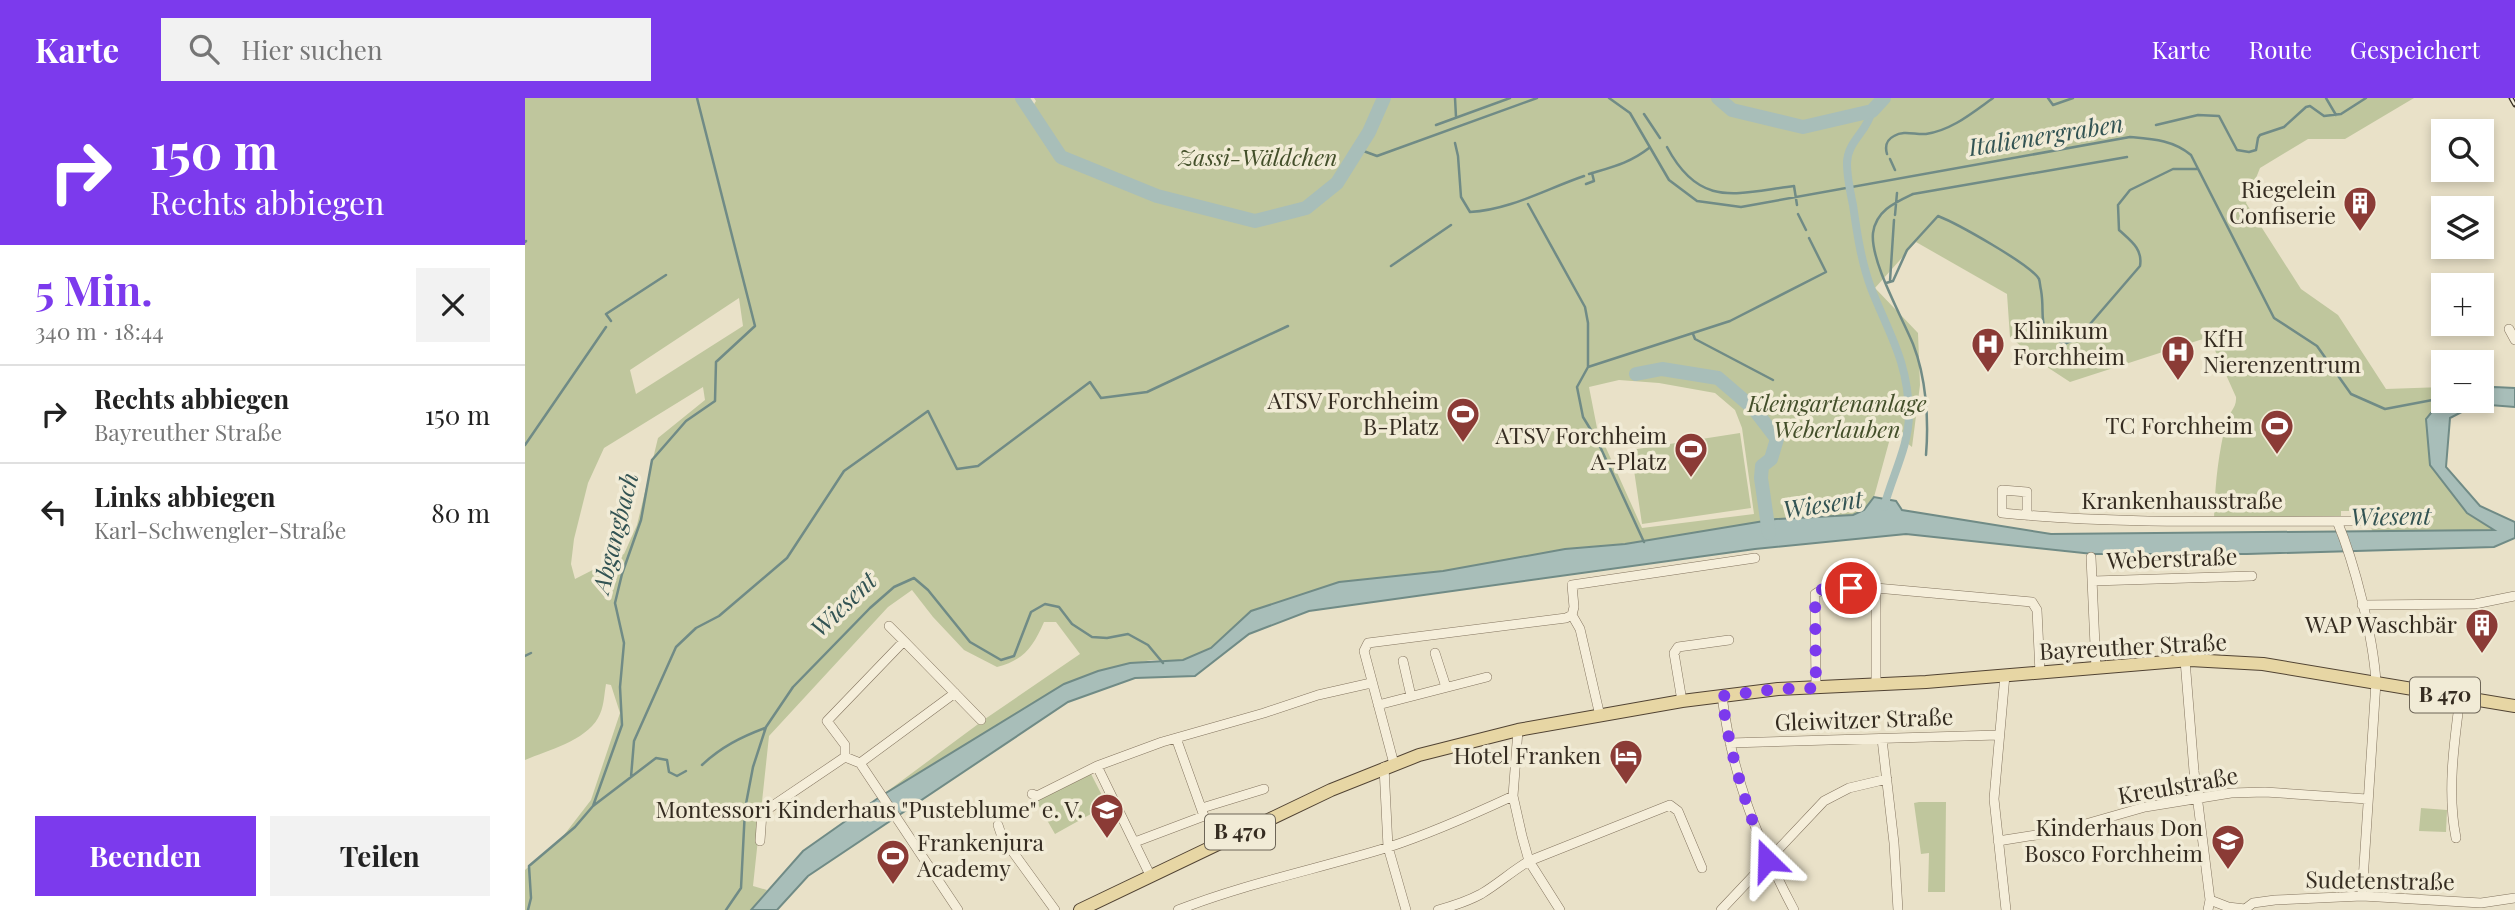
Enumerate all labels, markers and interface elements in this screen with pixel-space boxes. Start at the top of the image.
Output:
search box [161,18,651,81]
text: Karte [35,27,119,71]
icon: search [185,30,223,68]
text: Hier suchen [241,32,383,67]
text: Karte [2152,33,2211,65]
text: Route [2249,33,2312,65]
text: Gespeichert [2350,33,2480,65]
water label: Italienergraben [1965,106,2126,162]
text: 150 m [150,117,278,182]
map controls [2431,119,2494,413]
button: search [2431,119,2494,182]
icon: right [35,126,126,217]
park label: Zassi-Wäldchen [1178,141,1337,172]
place label: Riegelein Confiserie [2229,173,2336,230]
text: Rechts abbiegen [150,180,384,223]
building icon: Riegelein Confiserie [2341,184,2379,233]
button: layers [2431,196,2494,259]
text: 5 Min. [35,261,153,317]
button: close [416,268,490,342]
button: + [2431,273,2494,336]
place label: Klinikum Forchheim [2013,314,2126,371]
text: 340 m · 18:44 [35,315,164,346]
place label: KfH Nierenzentrum [2203,322,2362,379]
hospital icon: Klinikum Forchheim [1969,325,2007,374]
hospital icon: KfH Nierenzentrum [2159,333,2197,382]
button: − [2431,350,2494,413]
text: Rechts abbiegen [94,381,289,416]
place label: ATSV Forchheim B-Platz [1267,384,1440,441]
park label: Kleingartenanlage Weberlauben [1746,387,1927,444]
icon: right [35,395,73,433]
sports icon: ATSV Forchheim B-Platz [1444,395,1482,444]
text: 150 m [425,397,490,432]
sports icon: TC Forchheim [2258,407,2296,456]
place label: TC Forchheim [2105,409,2254,440]
text: Bayreuther Straße [94,416,282,447]
place label: ATSV Forchheim A-Platz [1495,419,1668,476]
sports icon: ATSV Forchheim A-Platz [1672,430,1710,479]
water label: Abgangbach [583,469,644,599]
text: Links abbiegen [94,479,275,514]
water label: Wiesent [1781,481,1866,524]
street label: Krankenhausstraße [2081,484,2283,515]
icon: left [35,493,73,531]
text: 80 m [431,495,490,530]
water label: Wiesent [2350,498,2432,532]
text: Karl-Schwengler-Straße [94,514,346,545]
street label: Weberstraße [2105,540,2238,575]
pin [1821,558,1881,618]
water label: Wiesent [802,563,883,643]
icon: arrive [1832,569,1870,607]
building icon: WAP Waschbär [2463,606,2501,655]
place label: WAP Waschbär [2304,608,2457,639]
street label: Bayreuther Straße [2038,625,2228,666]
road number: B 470 [2410,678,2480,712]
street label: Gleiwitzer Straße [1774,700,1954,737]
hotel icon: Hotel Franken [1607,737,1645,786]
place label: Hotel Franken [1453,739,1601,770]
street label: Kreulstraße [2115,759,2240,810]
school or university icon: Montessori Kinderhaus "Pusteblume" e. V. [1088,791,1126,840]
place label: Montessori Kinderhaus "Pusteblume" e. V. [656,793,1083,824]
place label: Kinderhaus Don Bosco Forchheim [2024,811,2204,868]
road number: B 470 [1205,814,1275,850]
button: Beenden [35,816,256,896]
button: Teilen [270,816,490,896]
school or university icon: Kinderhaus Don Bosco Forchheim [2209,822,2247,871]
position arrow [1730,823,1804,897]
place label: Frankenjura Academy [916,826,1045,883]
sports icon: Frankenjura Academy [874,837,912,886]
street label: Sudetenstraße [2305,863,2455,896]

